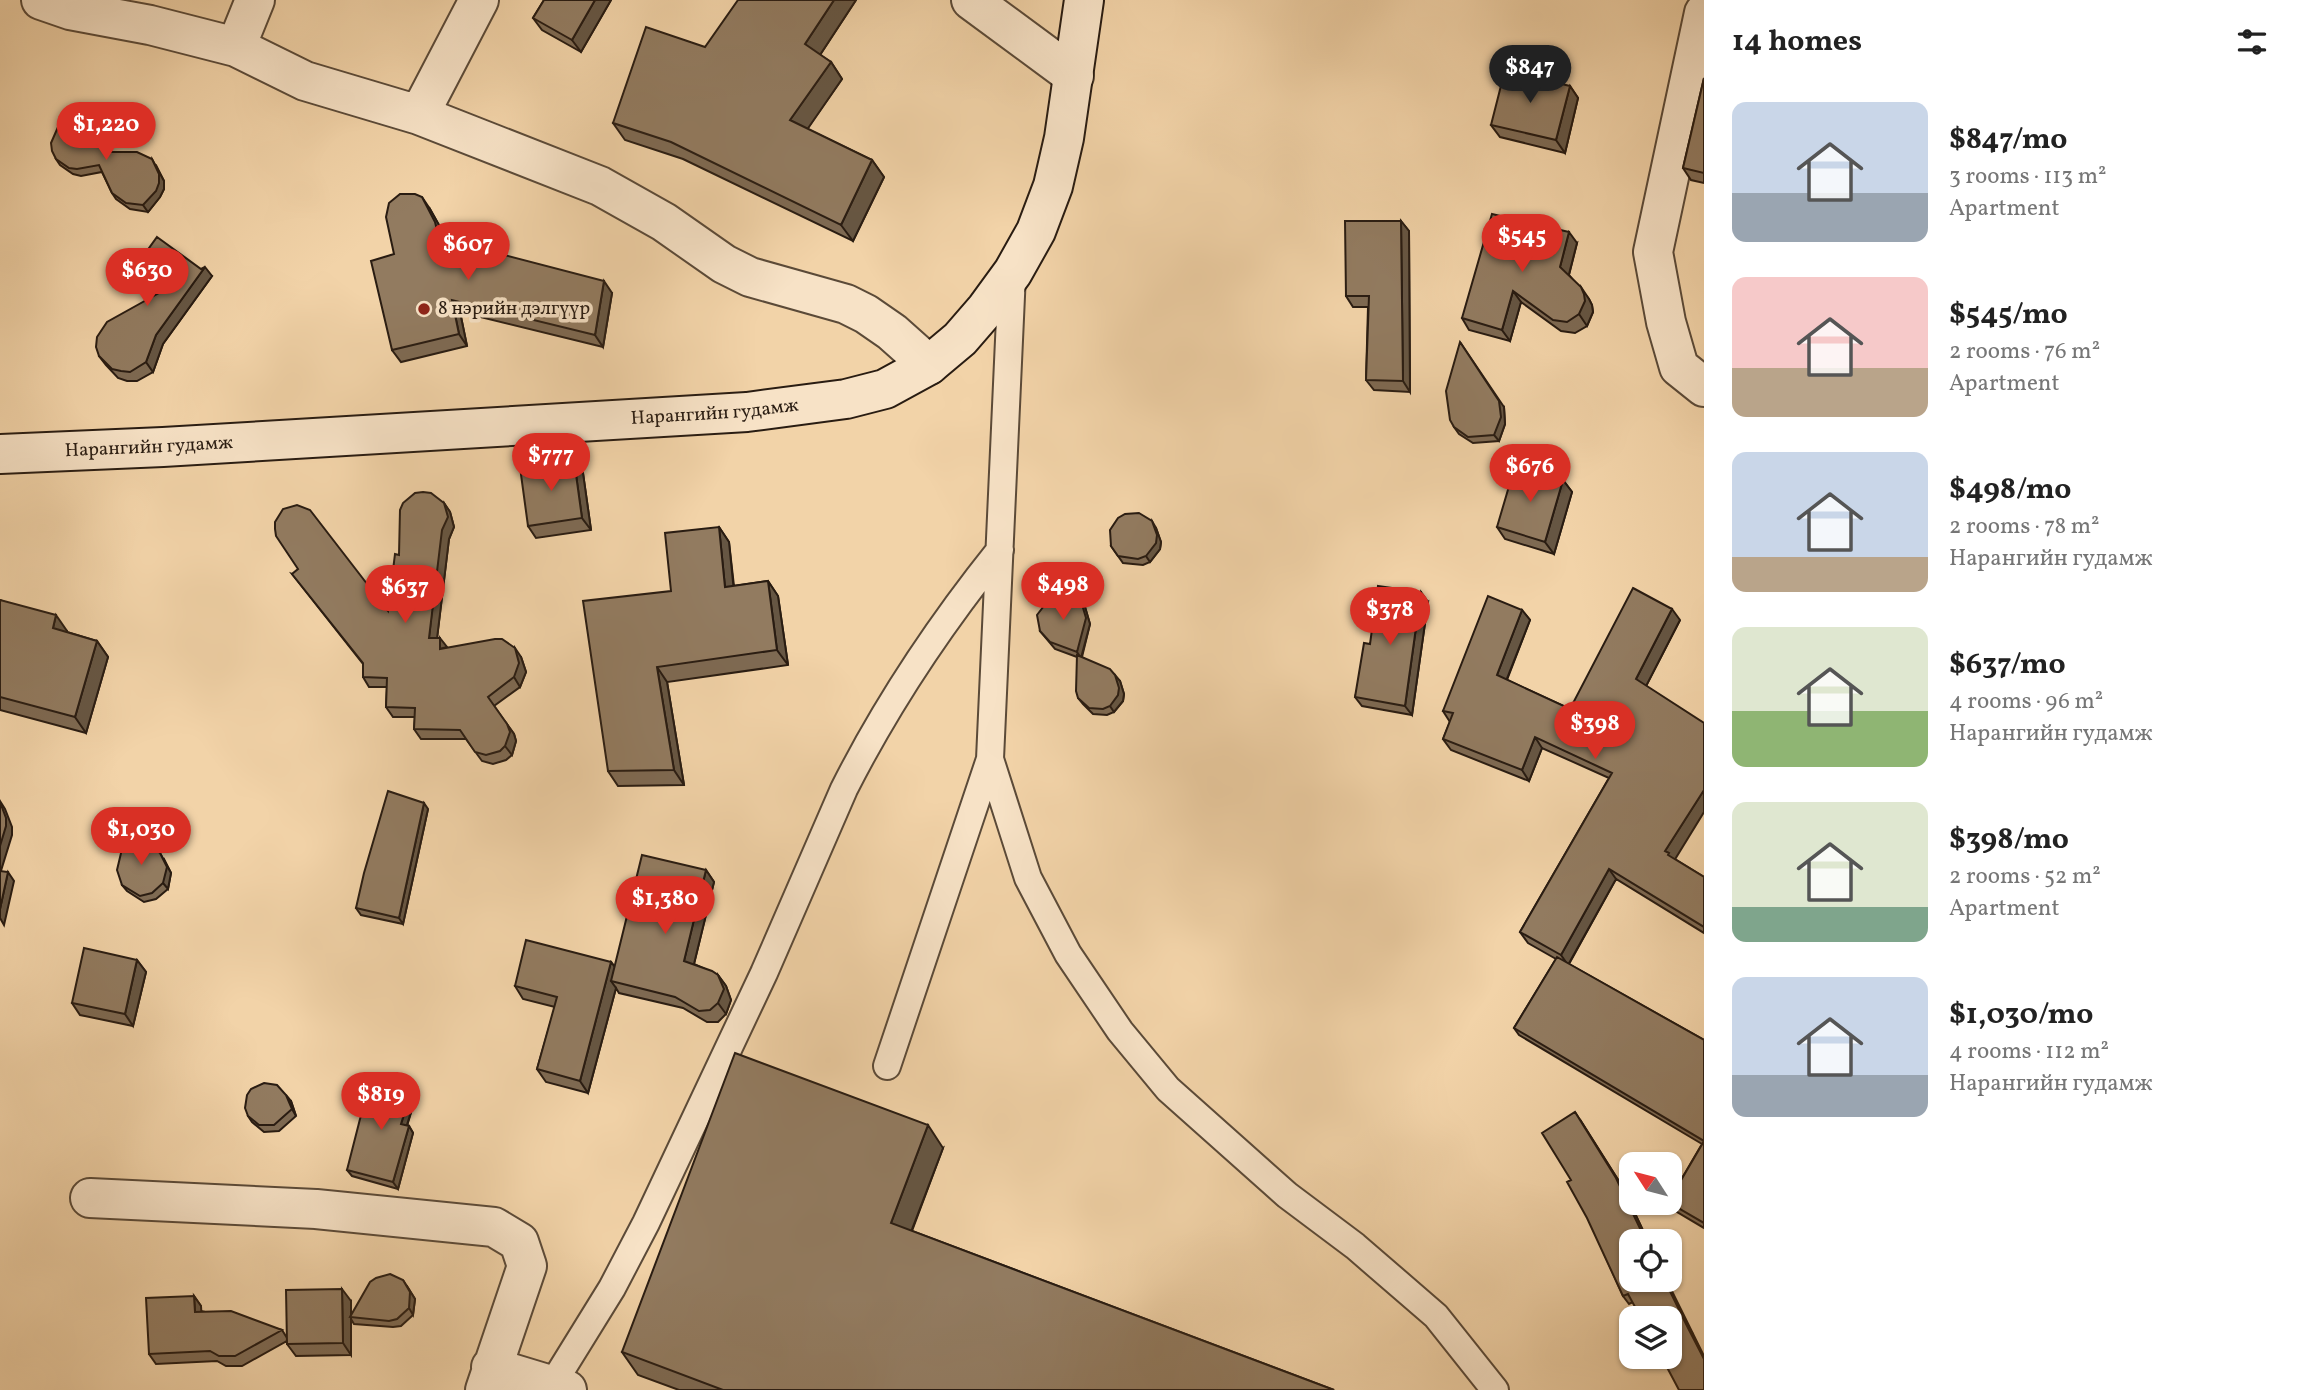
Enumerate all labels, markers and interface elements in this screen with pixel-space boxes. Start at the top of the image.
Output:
text: 14 homes [1732,21,1862,63]
icon: filters [2233,23,2271,61]
pin: $847 [1489,46,1571,105]
text: $847 [1505,52,1555,84]
pin: $1,220 [49,102,163,162]
text: $1,220 [73,109,139,141]
text: $847/mo [1949,119,2067,161]
icon: home [1788,130,1872,214]
text: 3 rooms · 113 m² [1949,161,2107,193]
text: Apartment [1949,193,2060,225]
pin: $545 [1481,215,1563,274]
text: $545 [1498,221,1546,253]
pin: $607 [427,222,509,282]
text: $607 [443,229,493,261]
pin: $630 [106,248,188,308]
text: $630 [122,255,172,287]
text: $545/mo [1949,294,2068,336]
place label: 8 нэрийн дэлгүүр [438,296,590,322]
marker: 8 нэрийн дэлгүүр [416,301,432,317]
icon: home [1788,305,1872,389]
text: 2 rooms · 76 m² [1949,336,2100,368]
text: Apartment [1949,368,2060,400]
street label: Нарангийн гудамж [630,392,800,432]
street label: Нарангийн гудамж [64,430,234,464]
pin: $777 [510,434,592,493]
text: $777 [528,440,574,472]
pin: $676 [1489,444,1571,504]
text: $676 [1506,451,1554,483]
text: $498/mo [1949,469,2072,511]
icon: home [1788,480,1872,564]
text: 2 rooms · 78 m² [1949,511,2100,543]
text: Нарангийн гудамж [1949,543,2153,575]
pin: $498 [1022,562,1104,622]
pin: $637 [364,566,446,625]
text: $498 [1037,569,1089,601]
text: $637 [381,572,429,604]
pin: $378 [1349,588,1431,647]
text: $378 [1366,594,1414,626]
text: $637/mo [1949,644,2066,686]
icon: home [1788,655,1872,739]
text: 4 rooms · 96 m² [1949,686,2103,718]
pin: $398 [1554,702,1636,761]
text: $398 [1570,708,1620,740]
text: Нарангийн гудамж [1949,718,2153,750]
pin: $1,030 [84,808,198,867]
text: $1,030 [107,814,175,846]
text: $398/mo [1949,819,2069,861]
icon: home [1788,830,1872,914]
text: 2 rooms · 52 m² [1949,861,2101,893]
pin: $1,380 [608,876,722,936]
text: $1,380 [632,883,698,915]
text: Apartment [1949,893,2060,925]
text: $1,030/mo [1949,994,2093,1036]
icon: home [1788,1005,1872,1089]
text: 4 rooms · 112 m² [1949,1036,2109,1068]
text: Нарангийн гудамж [1949,1068,2153,1100]
pin: $819 [340,1072,422,1132]
text: $819 [357,1079,405,1111]
north arrow [1619,1152,1682,1214]
map controls [1619,1152,1682,1369]
button: locate [1619,1229,1682,1292]
button: layers [1619,1306,1682,1369]

